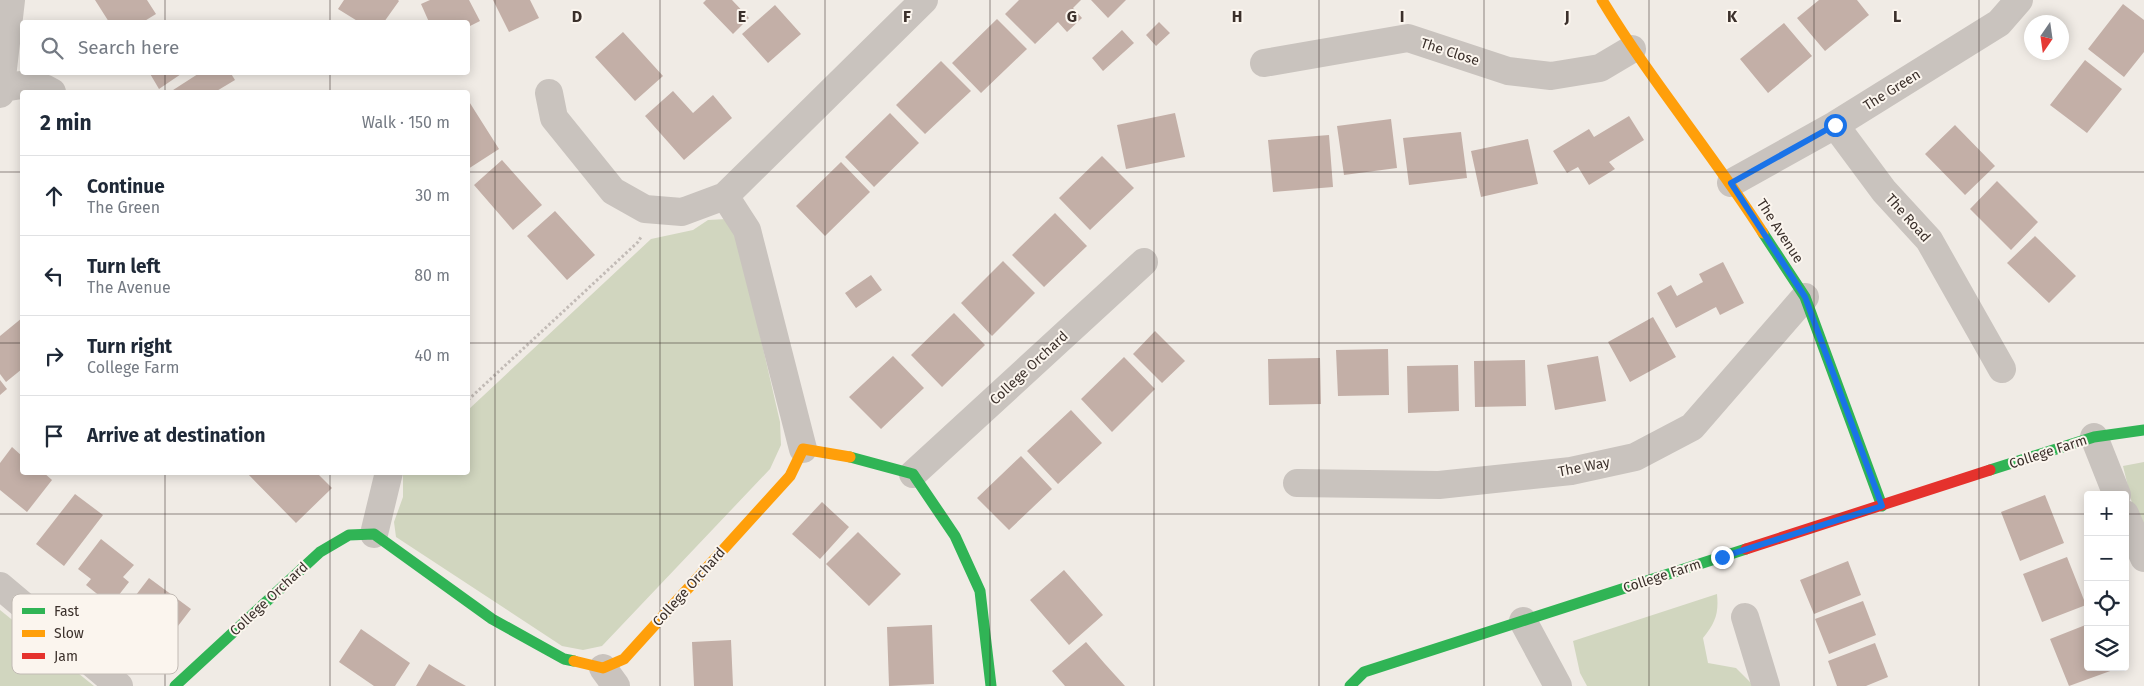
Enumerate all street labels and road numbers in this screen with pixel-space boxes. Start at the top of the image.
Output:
street label: The Close [1418,35,1482,69]
street label: The Green [1860,66,1924,114]
street label: The Road [1882,190,1934,246]
street label: The Avenue [1753,196,1807,266]
street label: College Orchard [986,328,1072,408]
street label: College Farm [2007,431,2089,473]
street label: The Way [1557,454,1611,480]
street label: College Orchard [649,544,729,630]
street label: College Farm [1621,555,1703,597]
street label: College Orchard [226,559,312,639]

